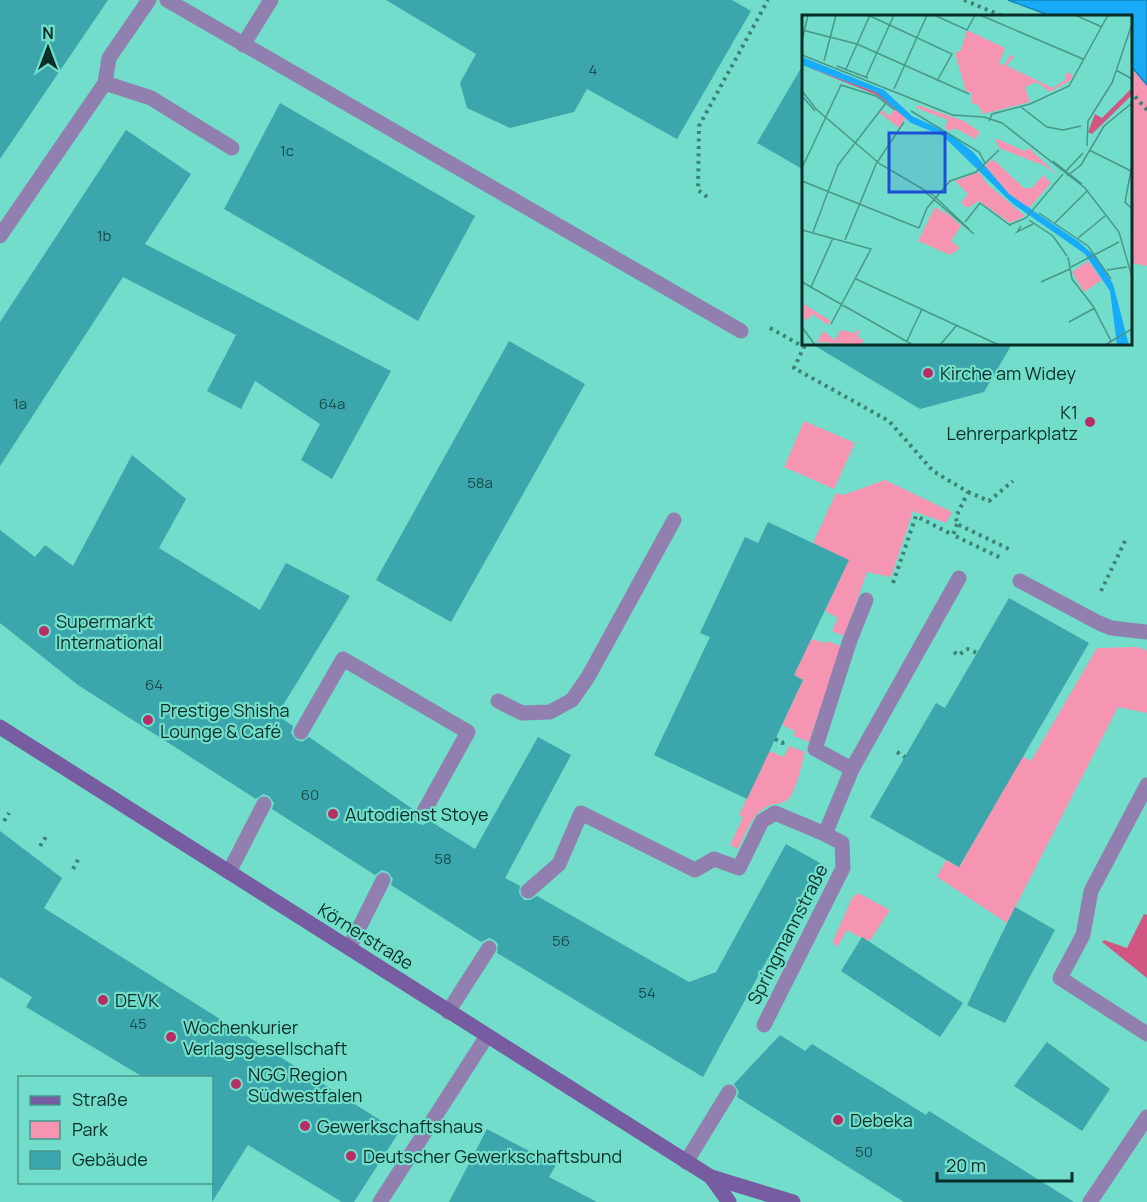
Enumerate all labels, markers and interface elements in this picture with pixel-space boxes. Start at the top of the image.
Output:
inset map [802,15,1132,345]
north arrow [18,18,78,78]
text: N [42,22,54,44]
house number: 4 [589,59,598,80]
house number: 1c [280,140,294,161]
house number: 1b [97,225,111,246]
place label: Kirche am Widey [940,361,1077,385]
marker: Kirche am Widey [921,366,935,380]
house number: 1a [13,393,27,414]
house number: 64a [319,393,345,414]
place label: K1 Lehrerparkplatz [947,400,1078,445]
marker: K1 Lehrerparkplatz [1083,415,1097,429]
house number: 58a [467,472,493,493]
place label: Supermarkt International [56,609,162,654]
marker: Supermarkt International [37,624,51,638]
house number: 64 [145,674,163,695]
place label: Prestige Shisha Lounge & Café [160,698,289,743]
marker: Prestige Shisha Lounge & Café [141,713,155,727]
house number: 60 [301,784,319,805]
place label: Autodienst Stoye [345,802,489,826]
marker: Autodienst Stoye [326,807,340,821]
house number: 58 [434,848,452,869]
street label: Springmannstraße [741,860,833,1008]
street label: Körnerstraße [314,897,418,975]
house number: 56 [552,930,570,951]
house number: 54 [638,982,656,1003]
place label: DEVK [115,988,159,1012]
marker: DEVK [96,993,110,1007]
house number: 45 [129,1013,147,1034]
place label: Wochenkurier Verlagsgesellschaft [183,1015,347,1060]
marker: Wochenkurier Verlagsgesellschaft [164,1030,178,1044]
place label: NGG Region Südwestfalen [248,1062,362,1107]
legend [18,1076,213,1184]
marker: NGG Region Südwestfalen [229,1077,243,1091]
text: Straße [72,1087,128,1111]
place label: Debeka [850,1108,913,1132]
marker: Debeka [831,1113,845,1127]
place label: Gewerkschaftshaus [317,1114,483,1138]
text: Park [72,1117,109,1141]
marker: Gewerkschaftshaus [298,1119,312,1133]
house number: 50 [855,1141,873,1162]
place label: Deutscher Gewerkschaftsbund [363,1144,622,1168]
scale bar [937,1145,1072,1183]
text: Gebäude [72,1147,148,1171]
marker: Deutscher Gewerkschaftsbund [344,1149,358,1163]
text: 20 m [946,1153,986,1177]

